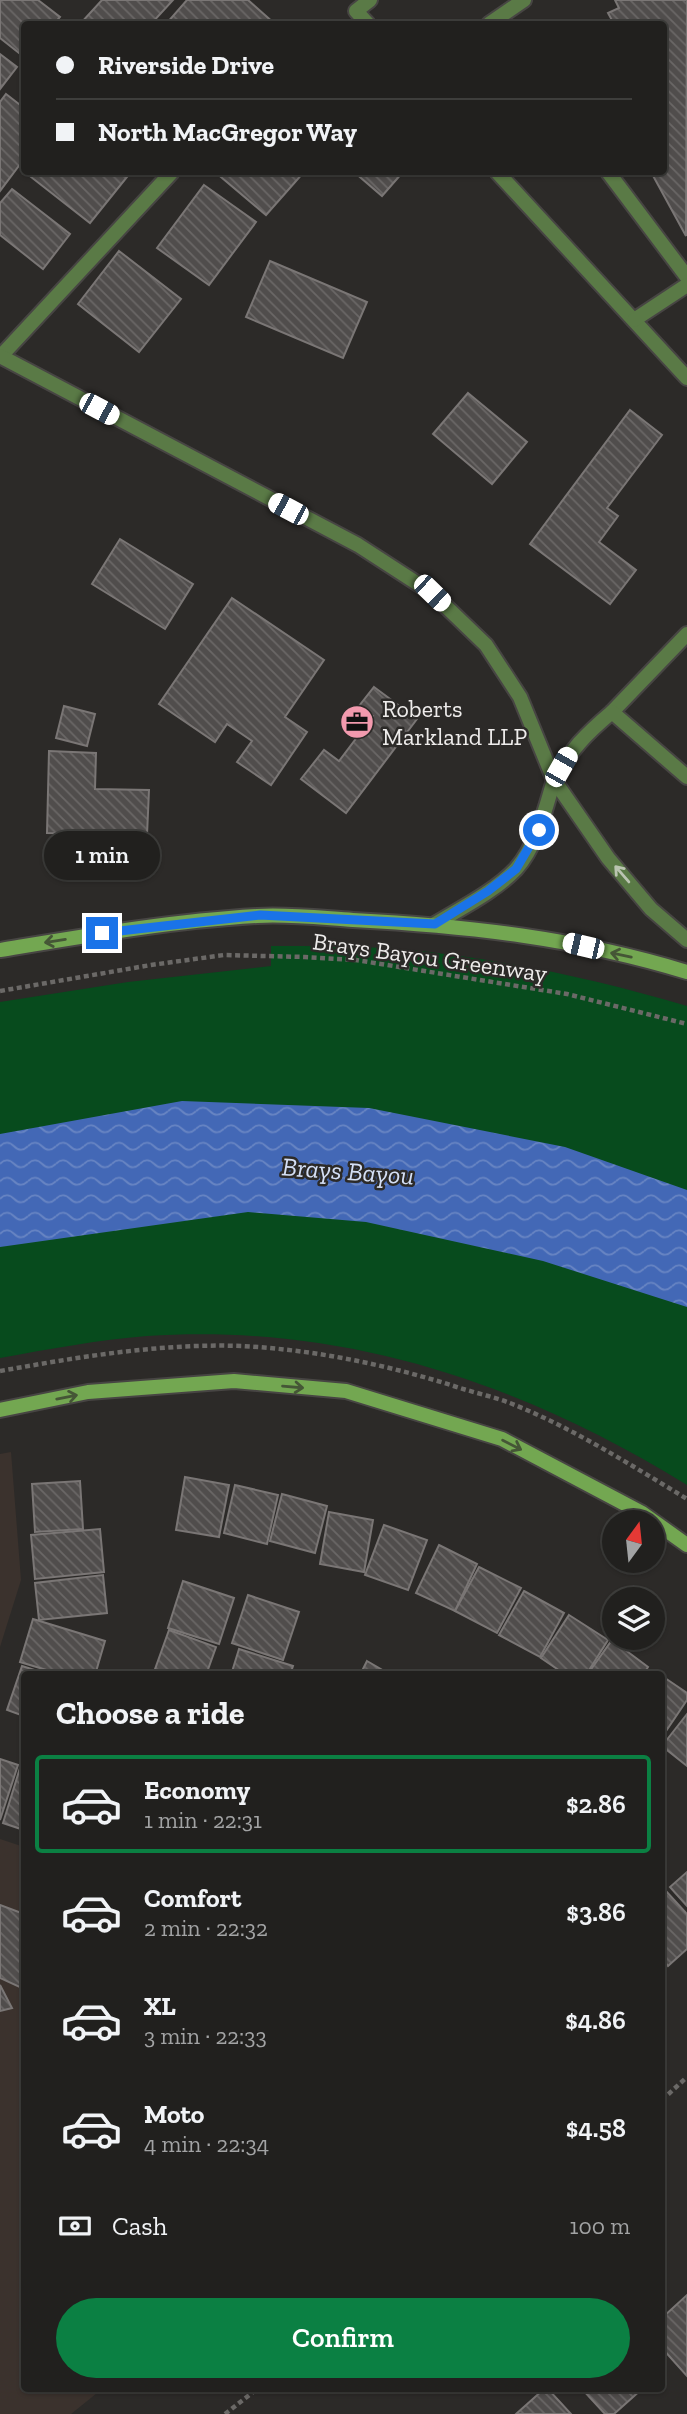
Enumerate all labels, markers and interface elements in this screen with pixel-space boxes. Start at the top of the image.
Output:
text: Riverside Drive [98,49,274,81]
text: North MacGregor Way [98,116,357,148]
car [76,390,123,428]
car [265,490,312,528]
car [410,571,455,615]
place label: Roberts Markland LLP [382,694,527,751]
office icon: Roberts Markland LLP [338,703,376,741]
car [542,744,581,790]
route start [523,814,555,846]
callout: 1 min [44,832,160,880]
text: 1 min [75,841,129,869]
one-way arrow [614,866,630,884]
route end [86,917,118,949]
street label: Brays Bayou Greenway [311,926,550,988]
car [561,931,606,961]
one-way arrow [44,935,67,948]
one-way arrow [610,947,633,961]
water label: Brays Bayou [281,1150,415,1192]
one-way arrow [281,1380,304,1393]
one-way arrow [55,1389,78,1403]
one-way arrow [501,1438,522,1452]
north arrow [602,1510,665,1573]
map controls [602,1510,665,1650]
button: layers [602,1587,665,1650]
text: Choose a ride [56,1694,244,1732]
icon: car [60,1773,123,1836]
text: Economy [144,1774,250,1806]
text: $2.86 [566,1788,626,1820]
text: 1 min · 22:31 [144,1806,262,1834]
icon: car [60,1881,123,1944]
text: Comfort [144,1882,241,1914]
text: $3.86 [566,1896,626,1928]
text: 2 min · 22:32 [144,1914,268,1942]
icon: car [60,1989,123,2052]
text: XL [144,1990,176,2022]
text: $4.86 [565,2004,626,2036]
text: 3 min · 22:33 [144,2022,267,2050]
icon: car [60,2097,123,2160]
text: Moto [144,2098,204,2130]
text: $4.58 [566,2112,626,2144]
text: 4 min · 22:34 [144,2130,269,2158]
icon: cash [56,2207,94,2245]
text: Cash [112,2210,167,2242]
text: 100 m [570,2212,630,2240]
button: Confirm [56,2298,630,2378]

